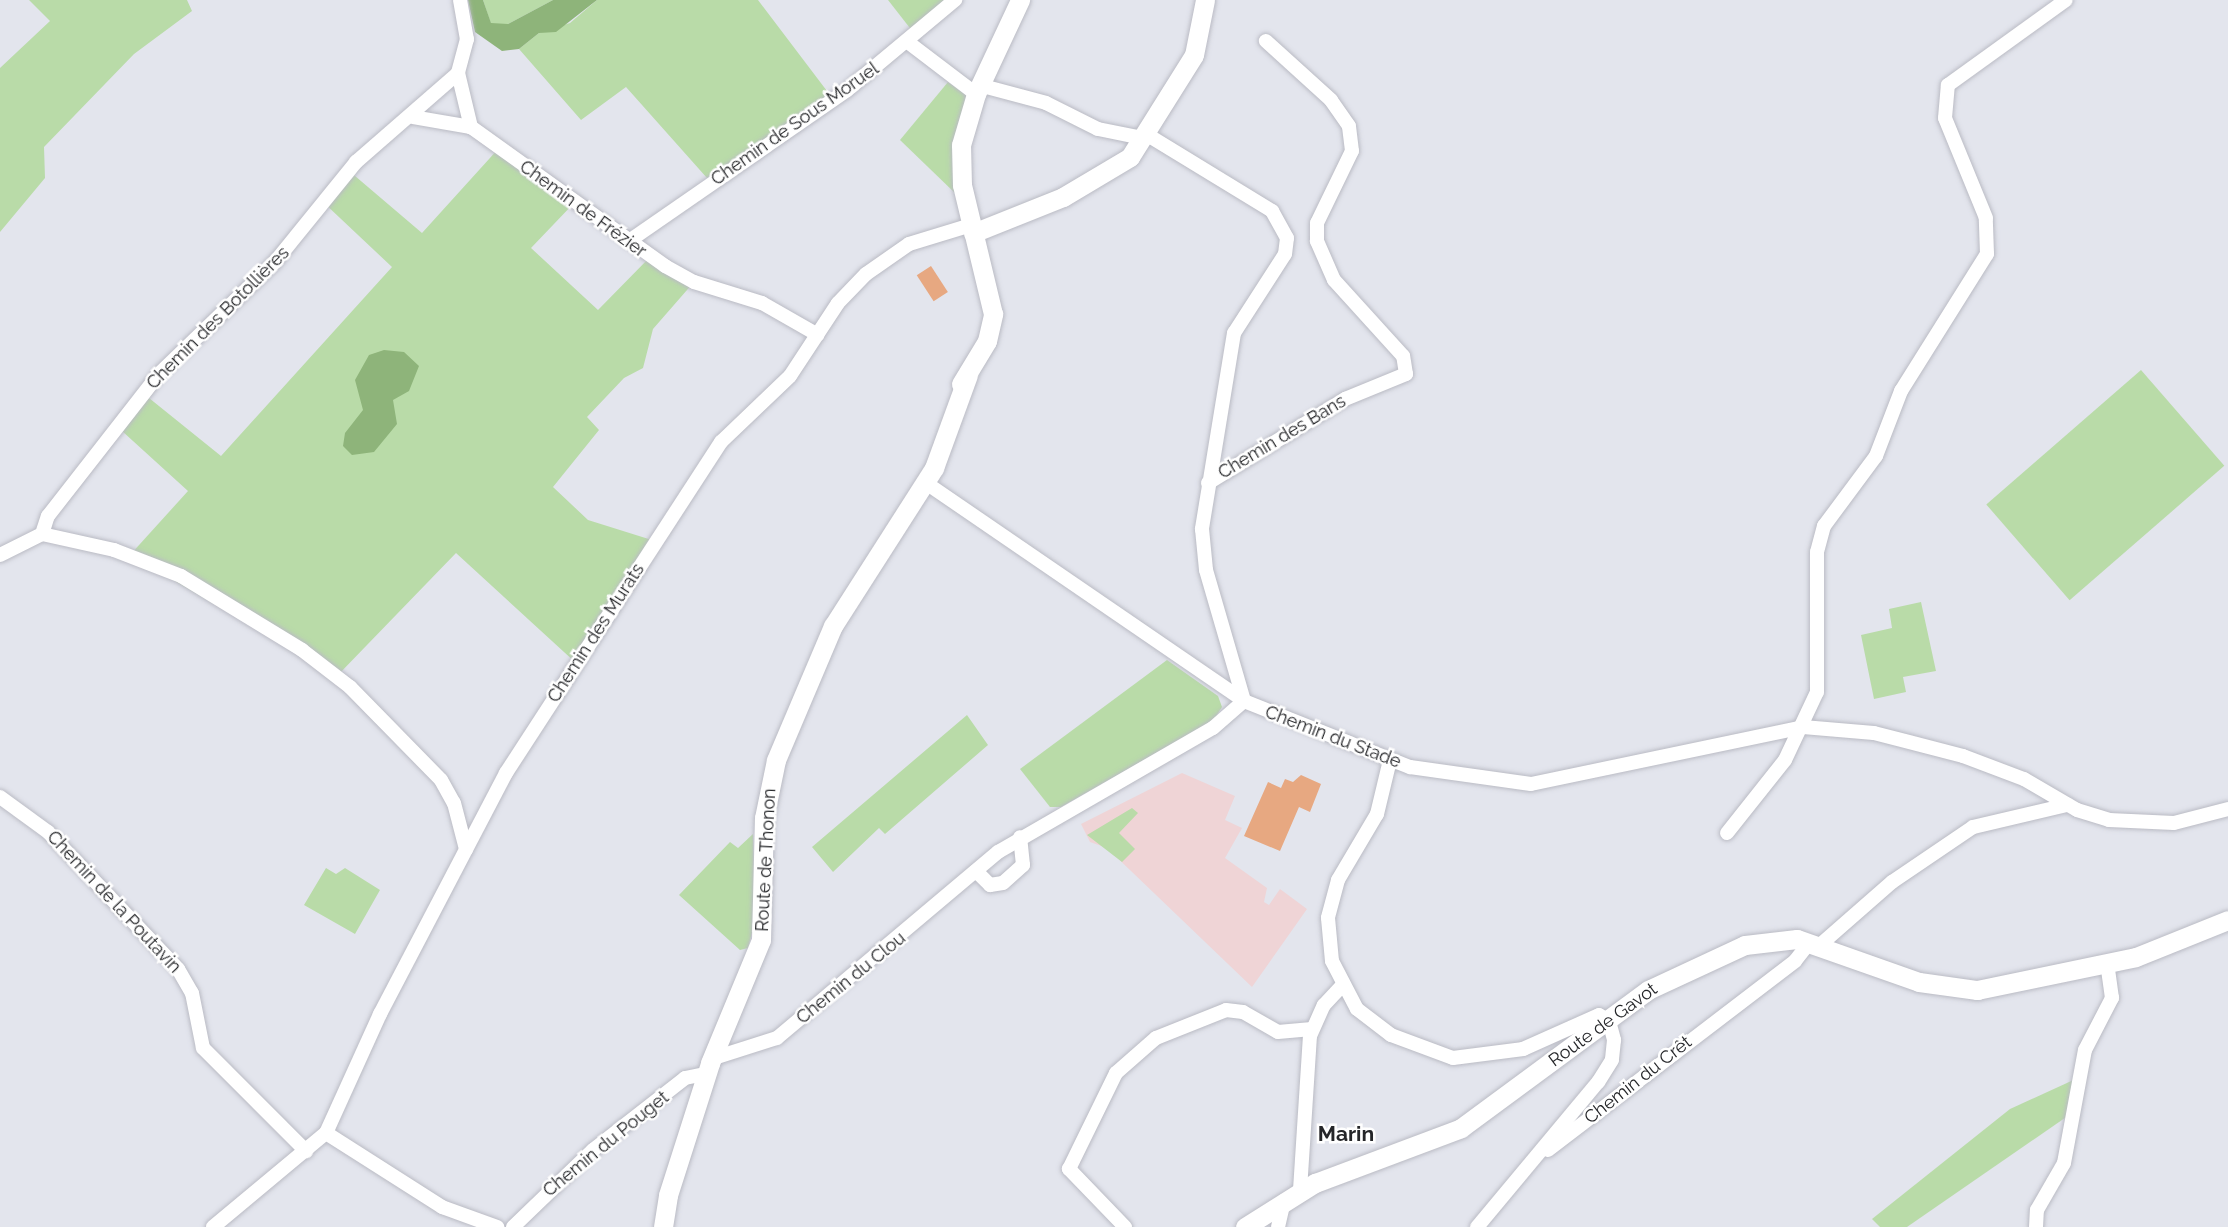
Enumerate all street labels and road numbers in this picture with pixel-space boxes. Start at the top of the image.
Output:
street label: Chemin de Sous Moruel [707,58,883,190]
street label: Chemin de Frézier [515,156,651,262]
street label: Chemin des Botollières [142,242,294,394]
street label: Chemin des Bans [1214,390,1350,484]
street label: Chemin des Murats [543,560,649,706]
street label: Chemin du Stade [1262,701,1404,773]
street label: Route de Thonon [751,787,781,933]
street label: Chemin de la Poutavin [42,826,186,978]
street label: Chemin du Clou [792,927,910,1029]
street label: Route de Gavot [1545,978,1661,1072]
street label: Chemin du Crêt [1580,1031,1696,1129]
street label: Chemin du Pouget [539,1087,673,1201]

